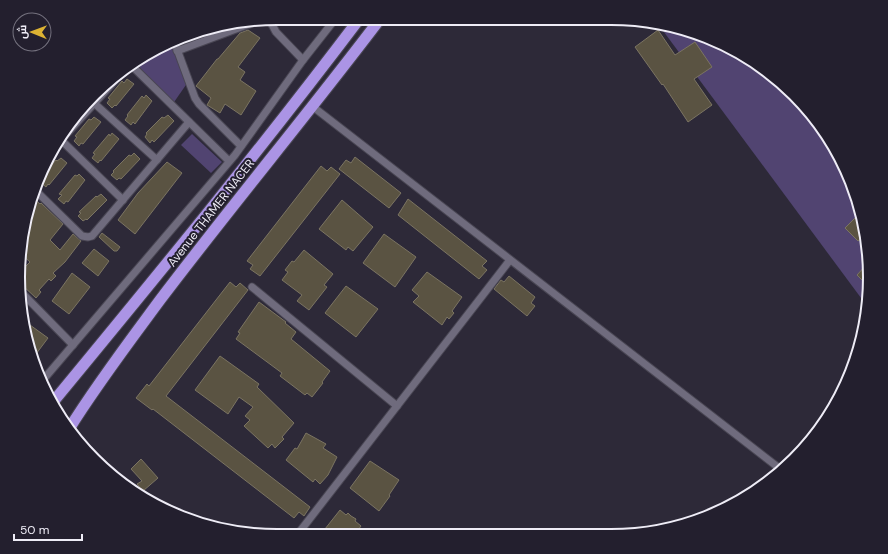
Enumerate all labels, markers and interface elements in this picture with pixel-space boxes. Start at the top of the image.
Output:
north arrow [12,12,52,52]
text: ش [15,25,29,39]
street label: Avenue THAMER NACER [164,156,258,270]
scale bar [14,516,82,542]
text: 50 m [20,522,49,538]

